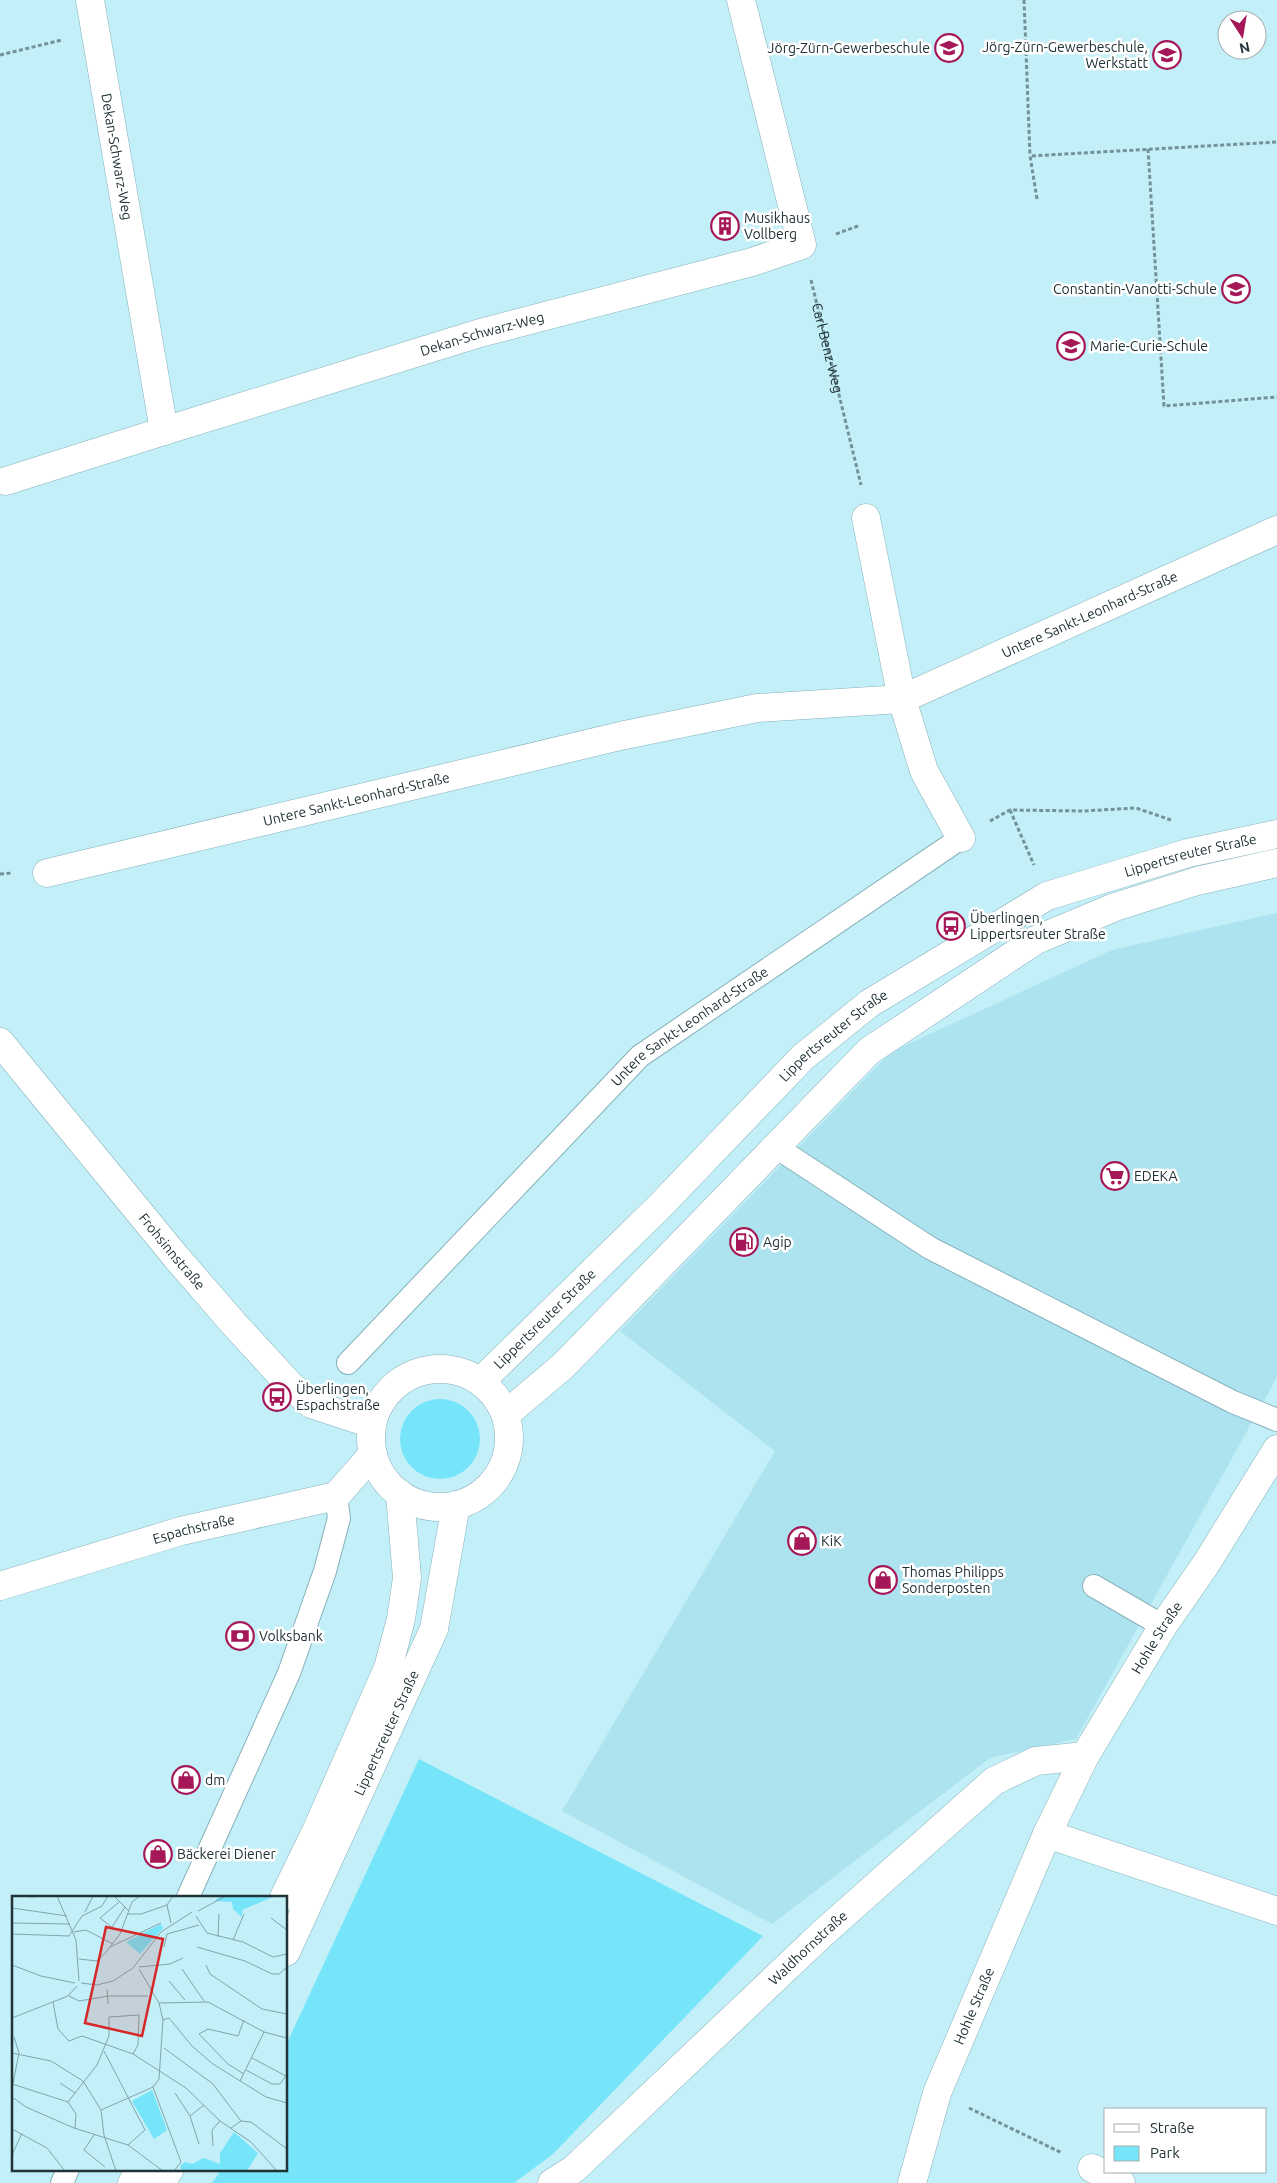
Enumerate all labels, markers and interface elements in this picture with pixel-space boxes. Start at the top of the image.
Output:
north arrow [1217,10,1267,60]
school or university icon: Jörg-Zürn-Gewerbeschule [934,33,964,63]
place label: Jörg-Zürn-Gewerbeschule, Werkstatt [982,39,1148,71]
text: N [1238,39,1251,57]
place label: Jörg-Zürn-Gewerbeschule [768,40,930,56]
school or university icon: Jörg-Zürn-Gewerbeschule, Werkstatt [1152,40,1182,70]
street label: Dekan-Schwarz-Weg [98,92,136,221]
place label: Musikhaus Vollberg [744,210,810,242]
building icon: Musikhaus Vollberg [710,211,740,241]
school or university icon: Constantin-Vanotti-Schule [1221,274,1251,304]
place label: Constantin-Vanotti-Schule [1053,281,1217,297]
street label: Carl-Benz-Weg [809,301,846,395]
street label: Dekan-Schwarz-Weg [418,309,546,359]
school or university icon: Marie-Curie-Schule [1056,331,1086,361]
place label: Marie-Curie-Schule [1090,338,1208,354]
street label: Untere Sankt-Leonhard-Straße [999,568,1180,661]
street label: Untere Sankt-Leonhard-Straße [261,769,451,829]
street label: Lippertsreuter Straße [1122,831,1258,880]
place label: Überlingen, Lippertsreuter Straße [970,909,1106,942]
bus stop icon: Überlingen, Lippertsreuter Straße [936,911,966,941]
street label: Untere Sankt-Leonhard-Straße [608,963,771,1089]
street label: Lippertsreuter Straße [776,986,890,1085]
supermarket icon: EDEKA [1100,1161,1130,1191]
place label: EDEKA [1134,1168,1178,1184]
street label: Frohsinnstraße [136,1210,208,1293]
fuel station icon: Agip [729,1227,759,1257]
place label: Agip [763,1234,792,1250]
street label: Lippertsreuter Straße [490,1266,599,1372]
place label: Überlingen, Espachstraße [296,1380,380,1413]
bus stop icon: Überlingen, Espachstraße [262,1382,292,1412]
street label: Espachstraße [151,1511,236,1547]
shop icon: KiK [787,1526,817,1556]
place label: KiK [821,1533,842,1549]
place label: Thomas Philipps Sonderposten [902,1564,1004,1596]
shop icon: Thomas Philipps Sonderposten [868,1565,898,1595]
street label: Hohle Straße [1128,1599,1185,1677]
bank icon: Volksbank [225,1621,255,1651]
place label: Volksbank [259,1628,323,1644]
street label: Lippertsreuter Straße [351,1668,422,1798]
shop icon: dm [171,1765,201,1795]
place label: dm [205,1772,225,1788]
shop icon: Bäckerei Diener [143,1839,173,1869]
place label: Bäckerei Diener [177,1846,277,1862]
inset map [12,1896,288,2170]
street label: Waldhornstraße [765,1907,850,1988]
street label: Hohle Straße [951,1965,997,2047]
legend [1104,2108,1267,2173]
text: Straße [1150,2119,1194,2136]
text: Park [1150,2144,1180,2161]

